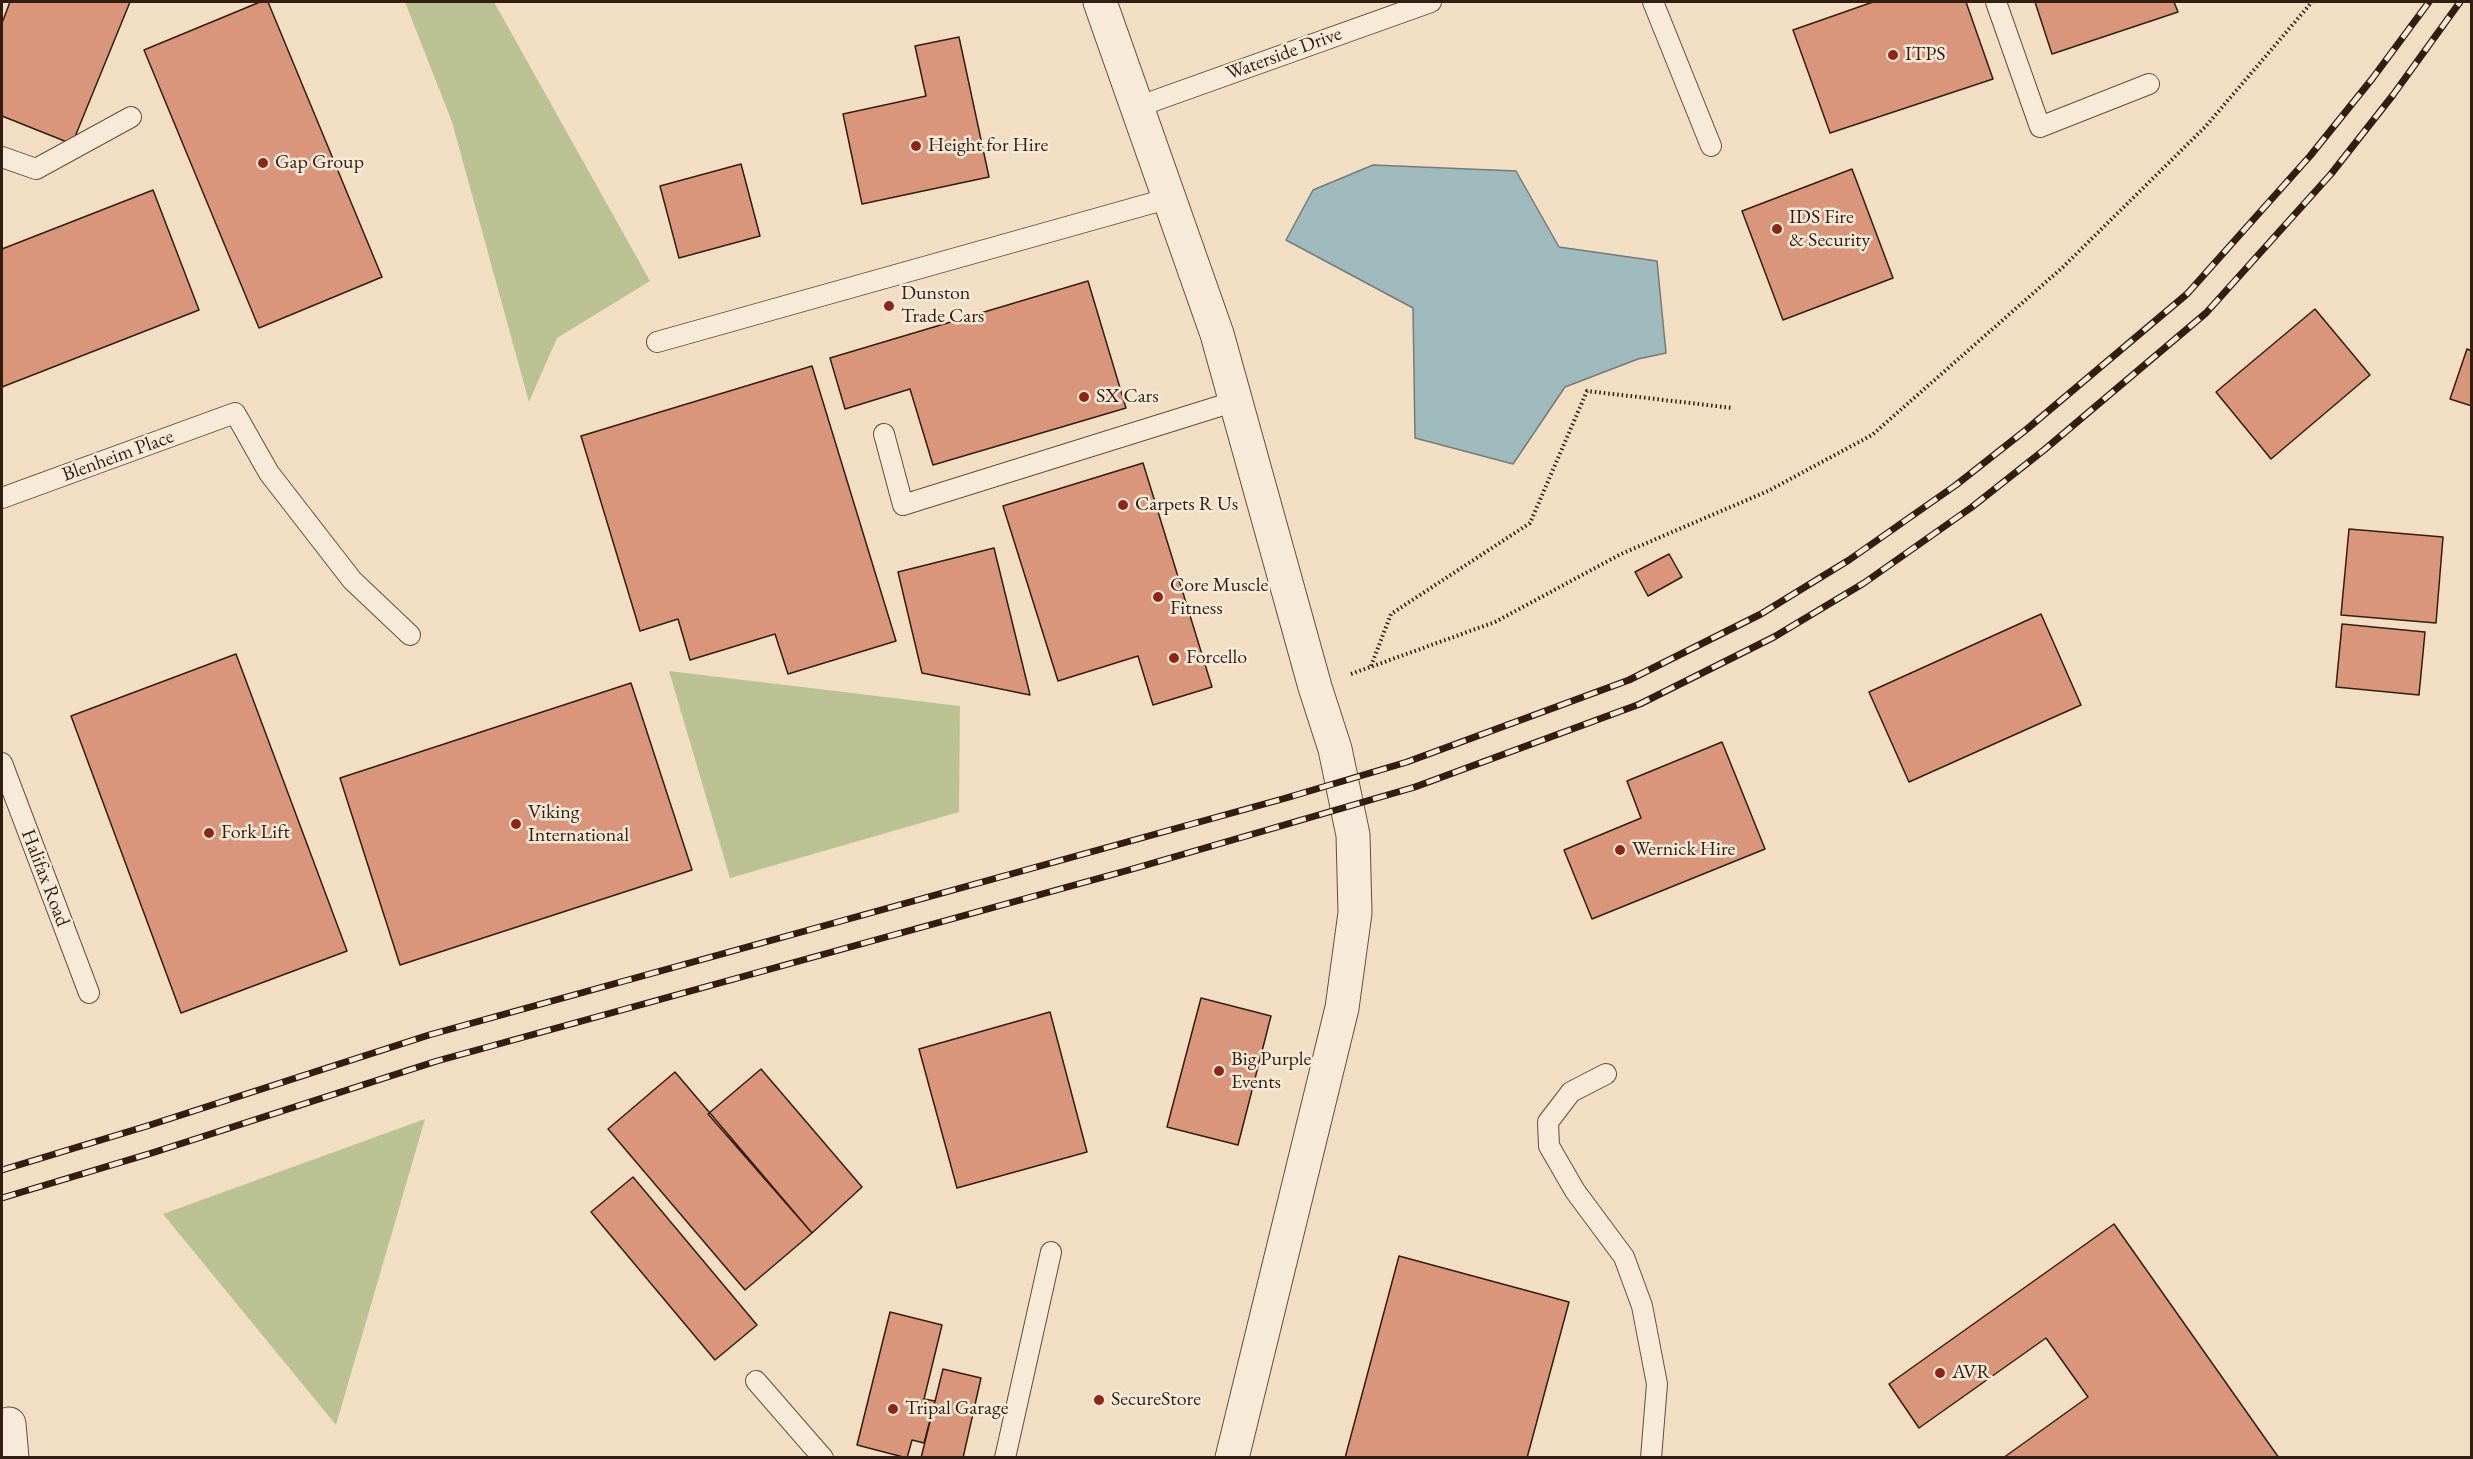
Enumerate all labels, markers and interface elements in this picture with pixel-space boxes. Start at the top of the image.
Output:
street label: Waterside Drive [1223,22,1345,86]
place label: ITPS [1905,43,1946,67]
marker: ITPS [1886,48,1900,62]
place label: Height for Hire [928,134,1048,158]
marker: Height for Hire [909,139,923,153]
place label: Gap Group [275,151,364,175]
marker: Gap Group [256,156,270,170]
place label: IDS Fire & Security [1789,206,1870,253]
marker: IDS Fire & Security [1770,222,1784,236]
place label: Dunston Trade Cars [901,282,984,329]
marker: Dunston Trade Cars [882,299,896,313]
place label: SX Cars [1096,385,1159,409]
marker: SX Cars [1077,390,1091,404]
street label: Blenheim Place [59,425,177,487]
place label: Carpets R Us [1135,493,1238,517]
marker: Carpets R Us [1116,498,1130,512]
place label: Core Muscle Fitness [1170,574,1268,621]
marker: Core Muscle Fitness [1151,590,1165,604]
place label: Forcello [1186,646,1247,670]
marker: Forcello [1167,651,1181,665]
place label: Viking International [528,801,629,848]
marker: Viking International [509,817,523,831]
place label: Fork Lift [221,821,290,845]
street label: Halifax Road [15,826,75,930]
marker: Fork Lift [202,826,216,840]
place label: Wernick Hire [1632,838,1735,862]
marker: Wernick Hire [1613,843,1627,857]
place label: Big Purple Events [1231,1048,1311,1095]
marker: Big Purple Events [1212,1064,1226,1078]
place label: AVR [1952,1361,1991,1385]
marker: AVR [1933,1366,1947,1380]
place label: SecureStore [1111,1388,1201,1412]
marker: SecureStore [1092,1393,1106,1407]
place label: Tripal Garage [905,1397,1008,1421]
marker: Tripal Garage [886,1402,900,1416]

